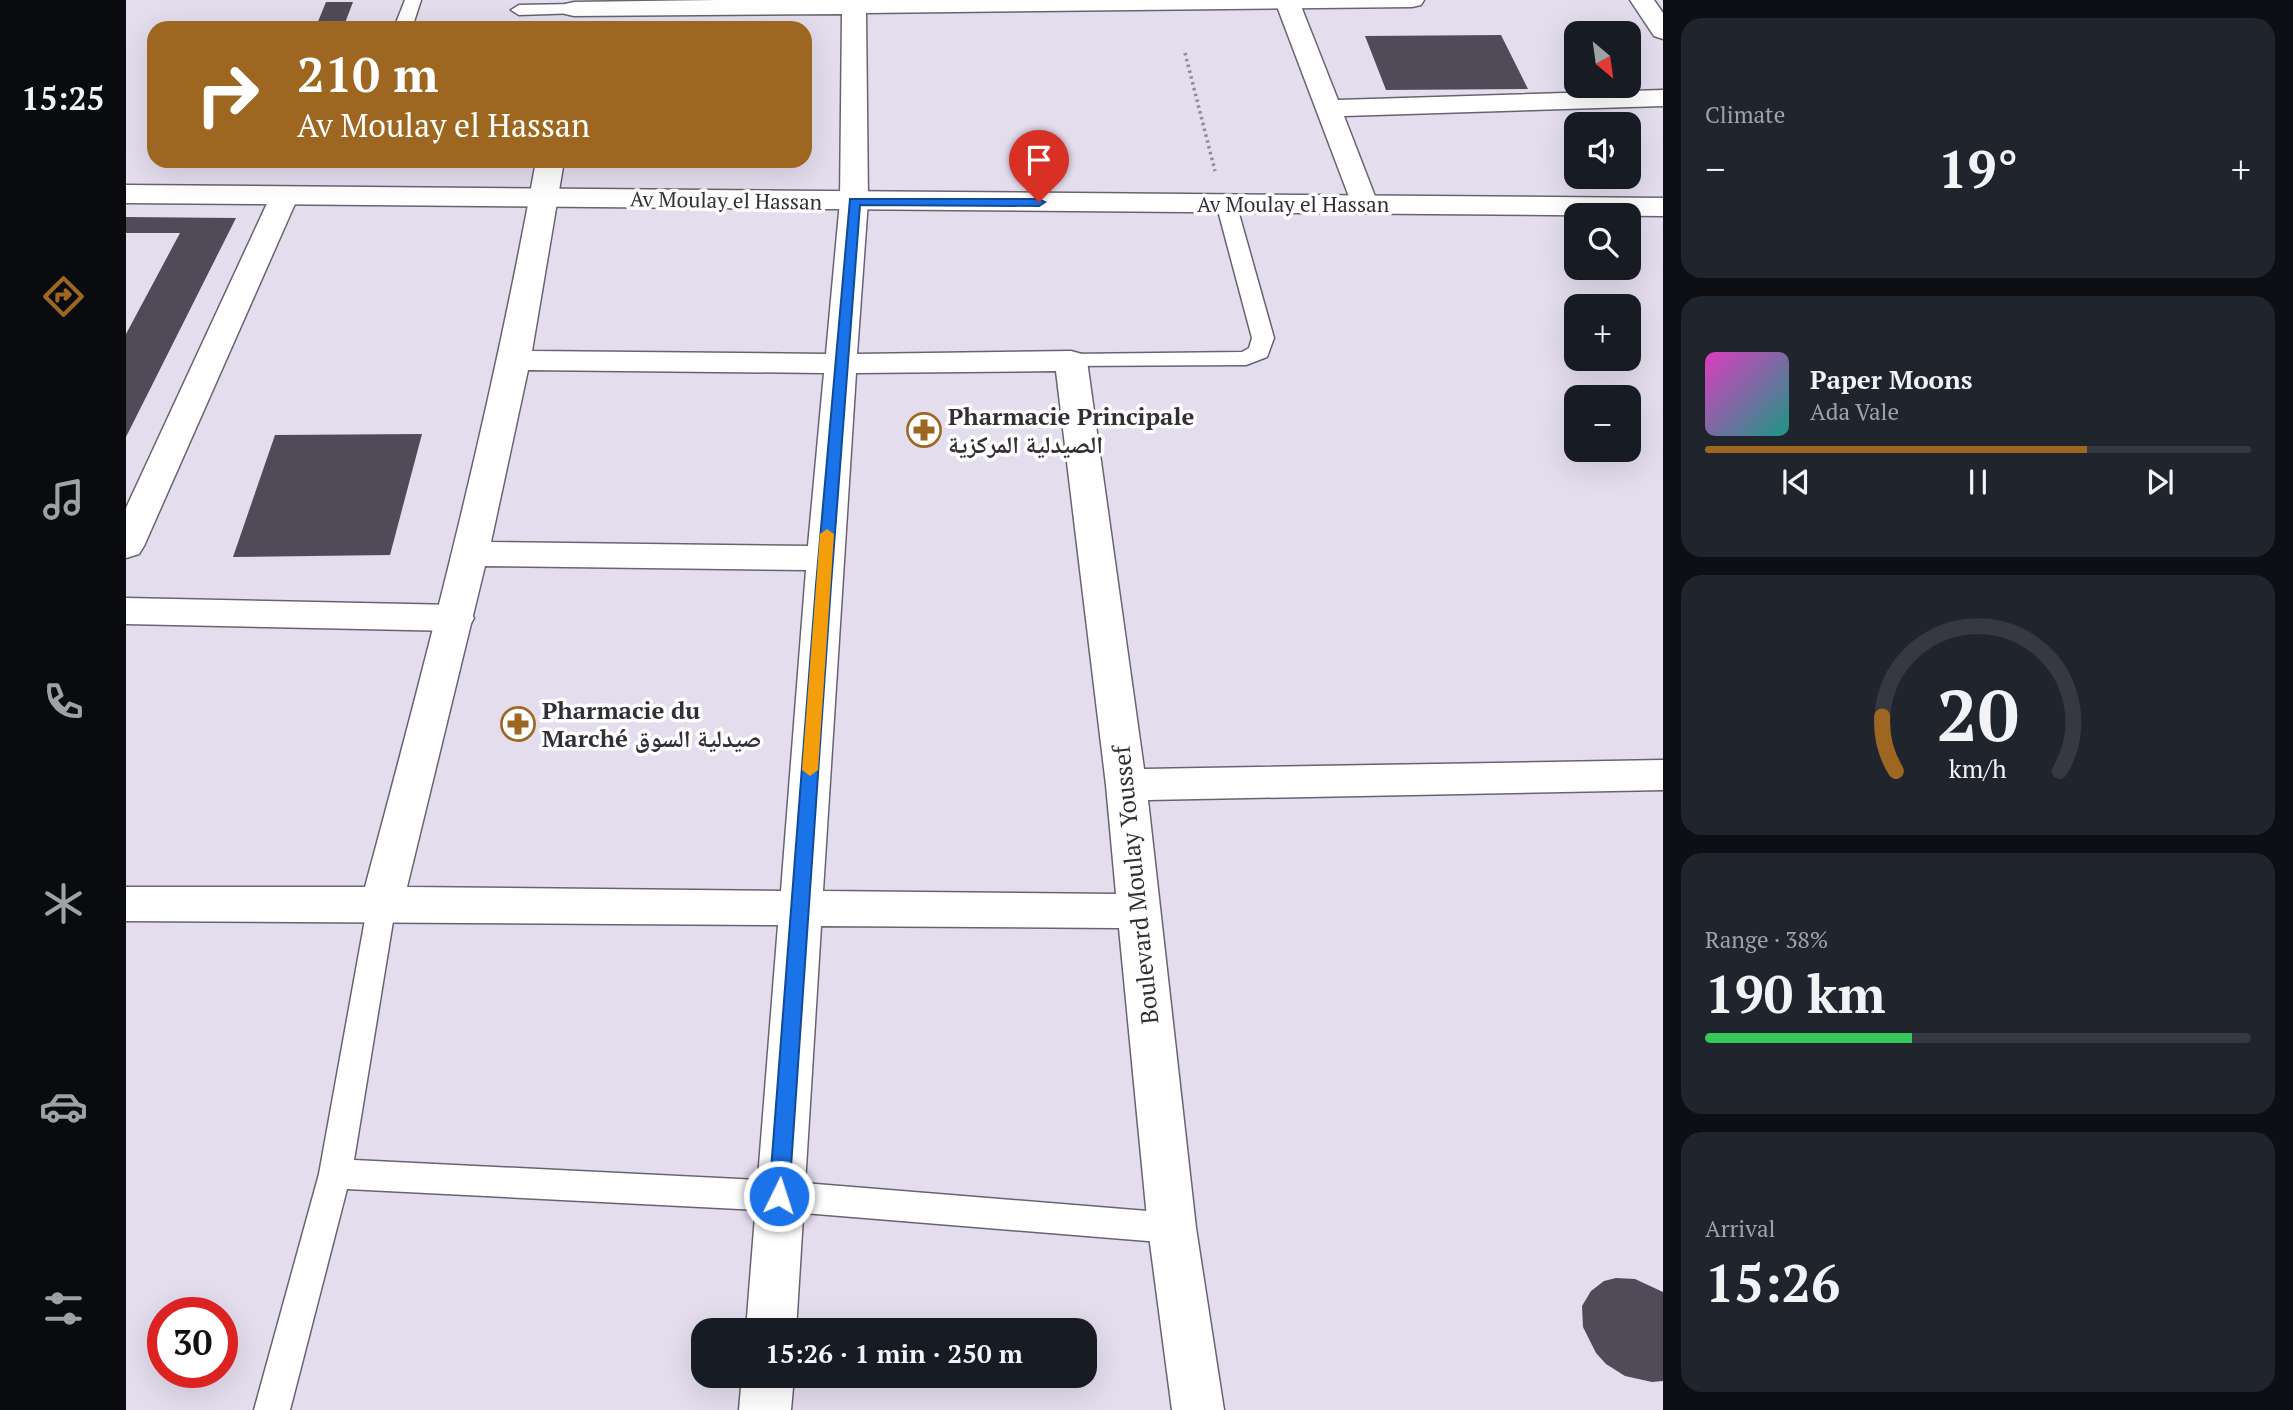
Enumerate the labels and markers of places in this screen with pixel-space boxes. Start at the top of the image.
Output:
pin [1009,130,1069,202]
place label: Pharmacie Principale الصيدلية المركزية [948,400,1194,460]
pharmacy icon: Pharmacie Principale الصيدلية المركزية [905,411,943,449]
place label: Pharmacie du Marché صيدلية السوق [542,694,761,754]
pharmacy icon: Pharmacie du Marché صيدلية السوق [499,705,537,743]

